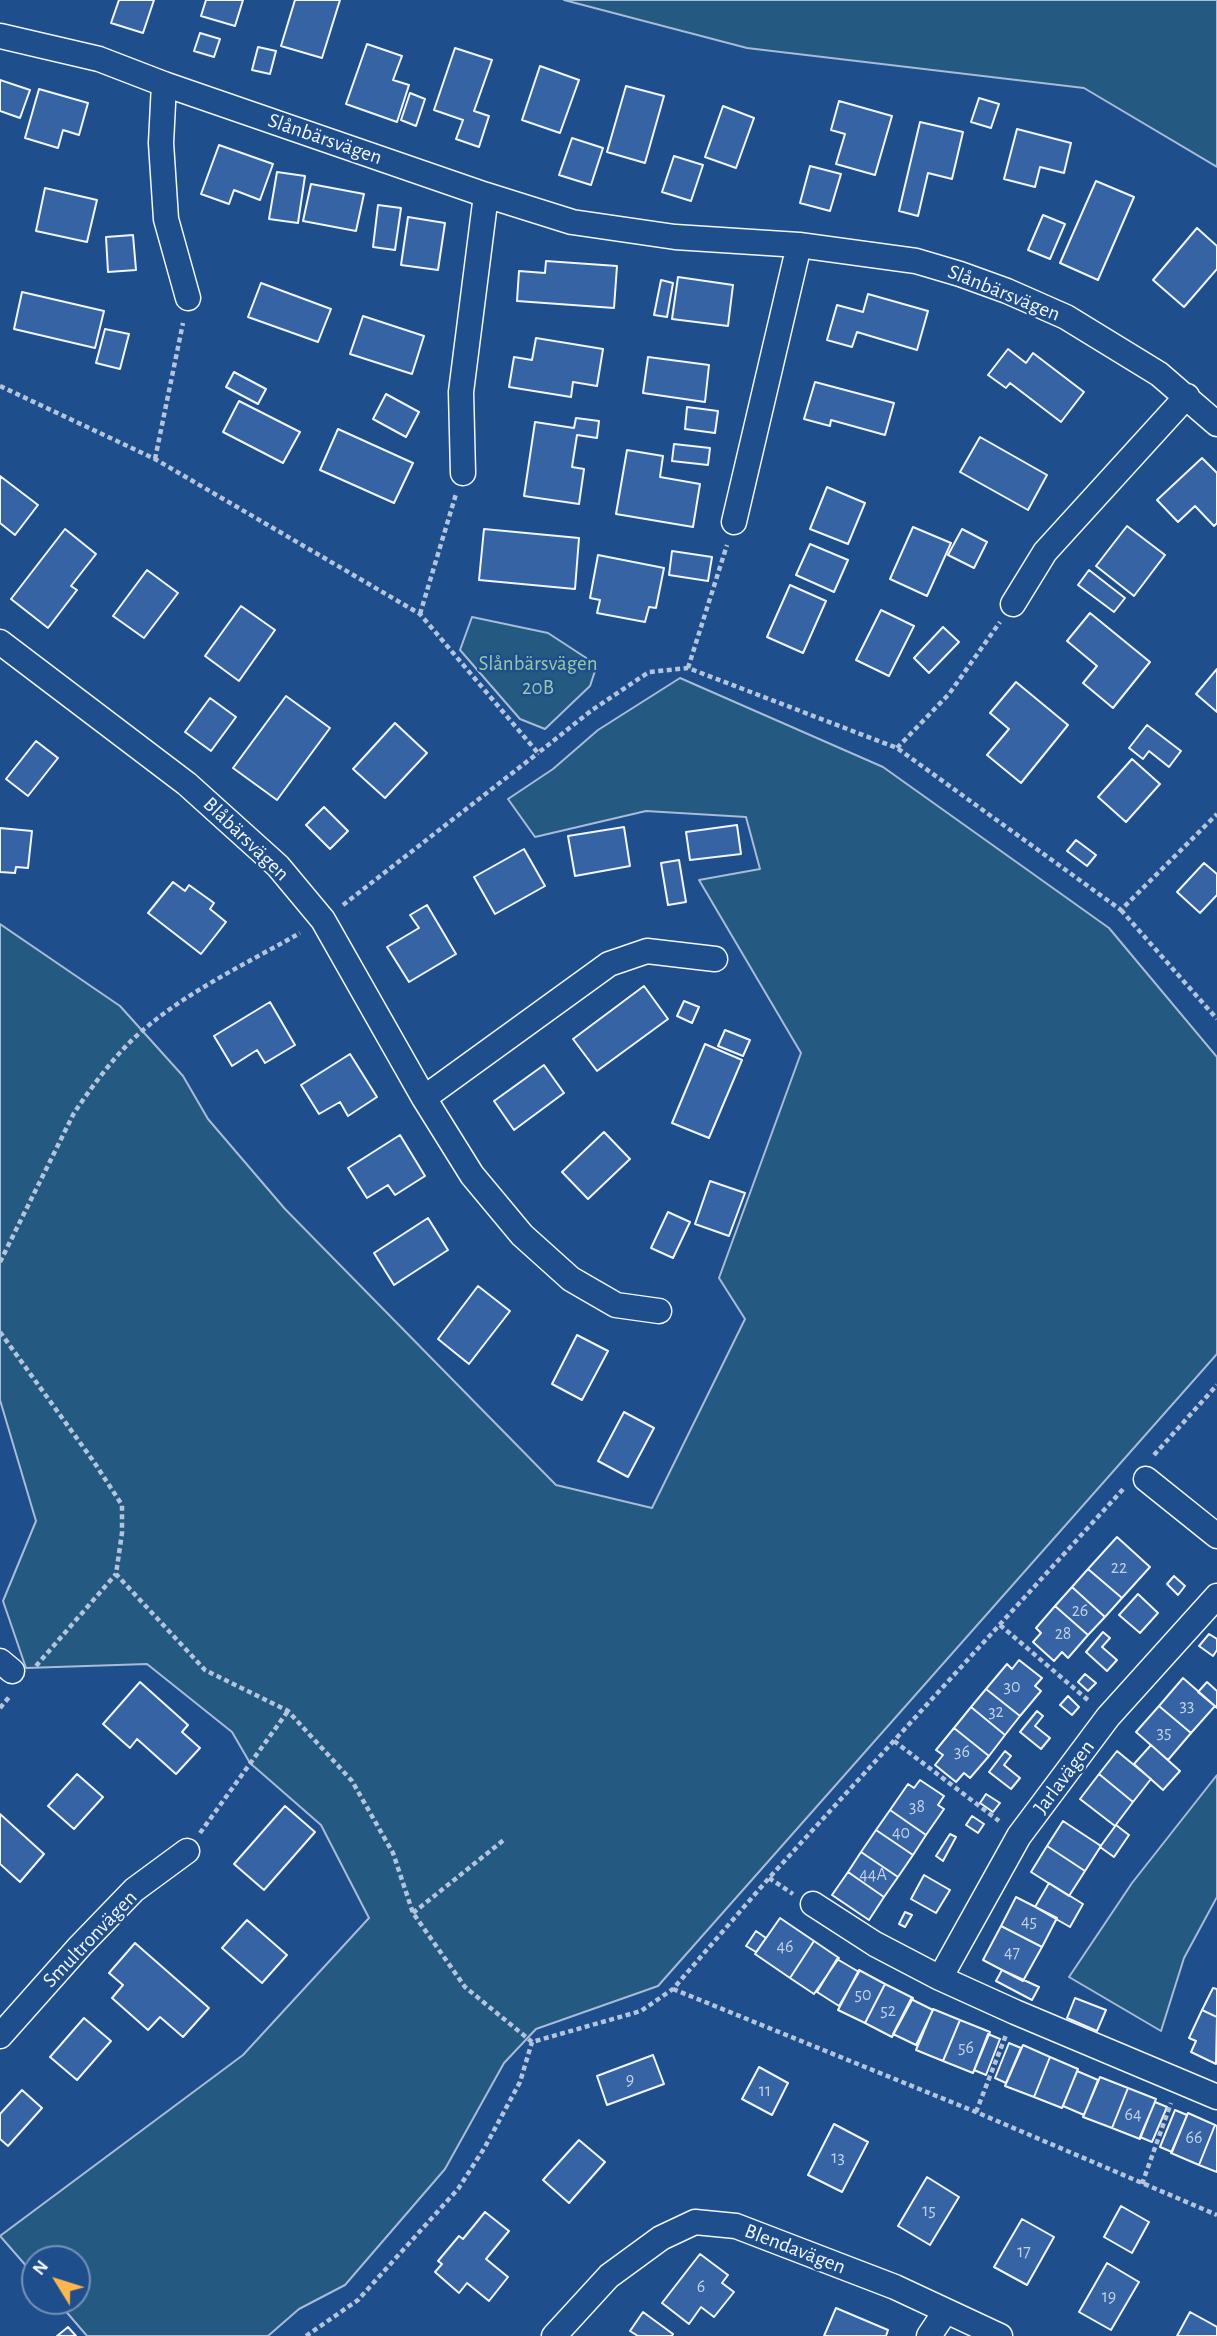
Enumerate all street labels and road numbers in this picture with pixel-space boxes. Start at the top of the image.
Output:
street label: Slånbärsvägen [265,108,385,170]
street label: Slånbärsvägen [944,259,1064,327]
street label: Blåbärsvägen [198,792,294,886]
street label: Jarlavägen [1028,1735,1100,1819]
street label: Smultronvägen [37,1885,143,1993]
street label: Blendavägen [741,2218,849,2280]

